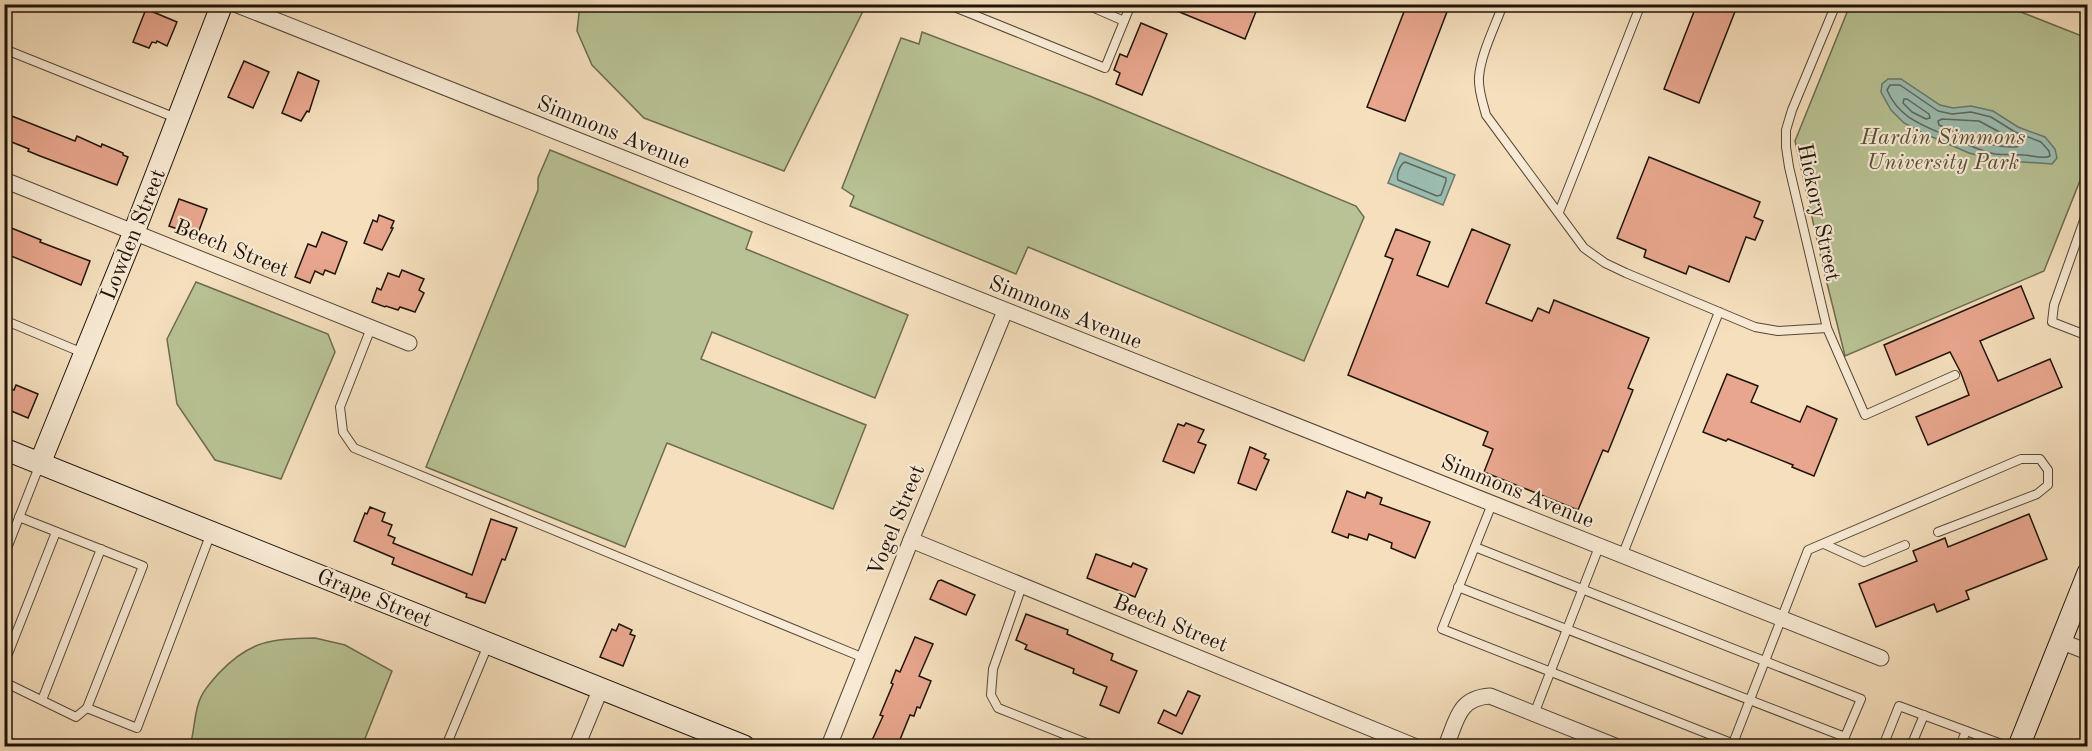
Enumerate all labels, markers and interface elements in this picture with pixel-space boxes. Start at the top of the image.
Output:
street label: Simmons Avenue [534,92,693,174]
park label: Hardin Simmons University Park [1859,127,2026,174]
street label: Hickory Street [1793,141,1843,283]
street label: Lowden Street [98,166,170,303]
street label: Beech Street [171,216,292,282]
street label: Simmons Avenue [986,272,1145,354]
street label: Simmons Avenue [1438,451,1597,533]
street label: Vogel Street [865,462,929,580]
street label: Grape Street [314,566,435,632]
street label: Beech Street [1110,591,1231,657]

